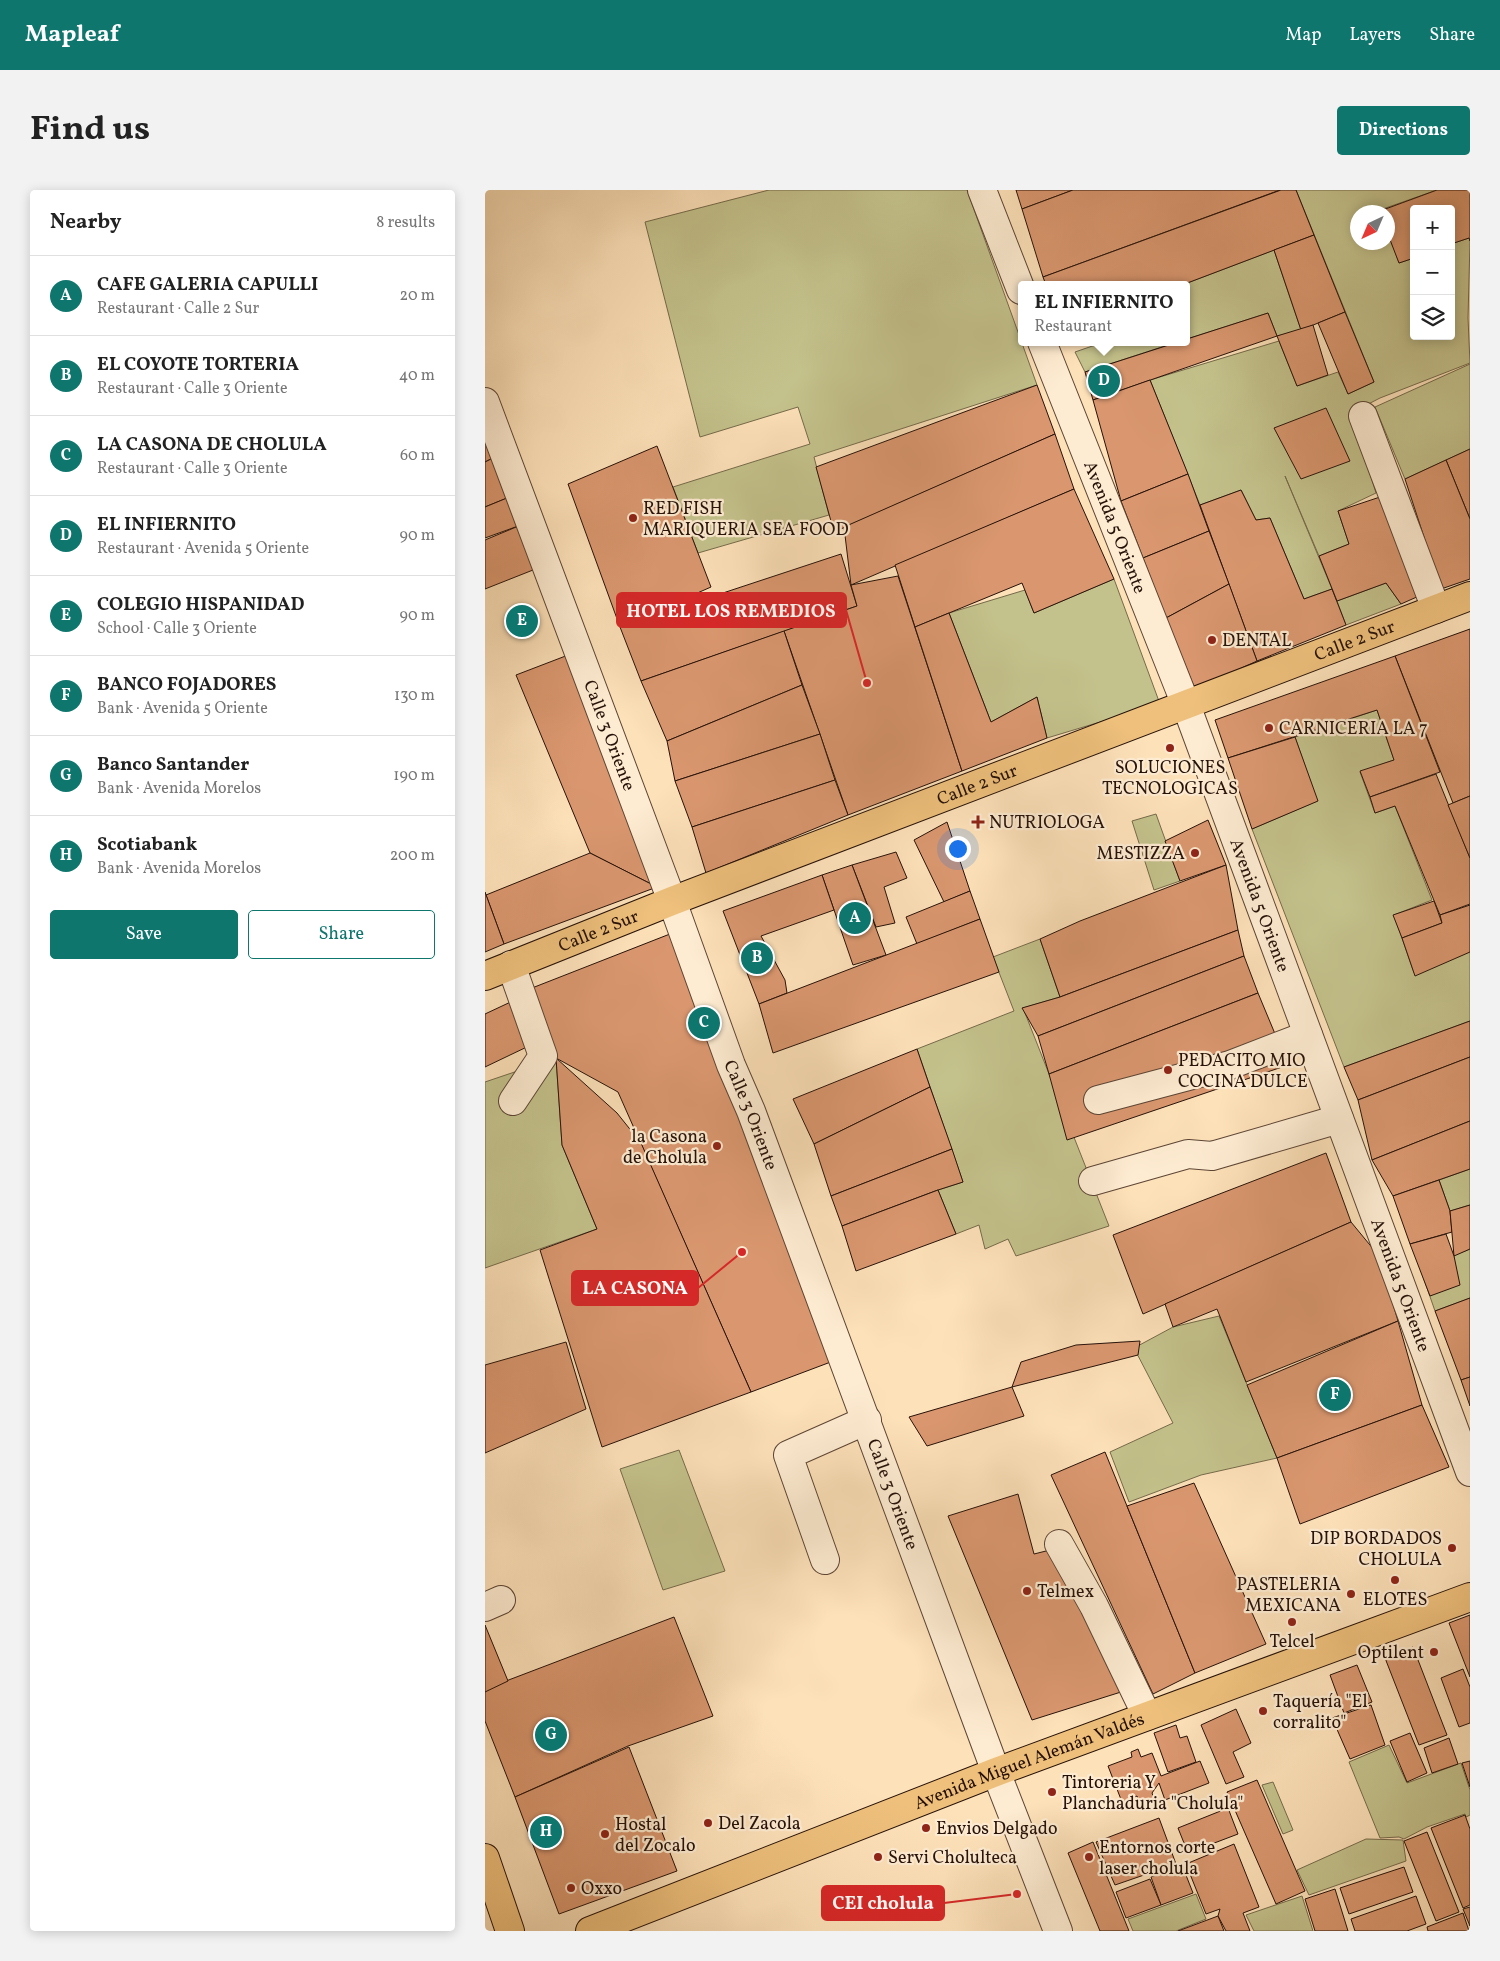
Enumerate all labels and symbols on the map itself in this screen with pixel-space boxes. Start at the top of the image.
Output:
north arrow [1350,205,1395,250]
pin: D [1088,362,1120,400]
street label: Avenida 5 Oriente [1076,457,1152,598]
place label: RED FISH MARIQUERIA SEA FOOD [643,497,849,543]
marker: RED FISH MARIQUERIA SEA FOOD [627,512,639,524]
callout: HOTEL LOS REMEDIOS [617,593,846,627]
text: HOTEL LOS REMEDIOS [626,599,836,625]
pin: E [506,602,538,640]
street label: Calle 2 Sur [1311,615,1399,668]
place label: DENTAL [1222,629,1291,654]
marker: DENTAL [1206,634,1218,646]
street label: Calle 3 Oriente [576,677,641,795]
place label: CARNICERIA LA 7 [1279,717,1428,742]
marker: CARNICERIA LA 7 [1263,722,1275,734]
marker: SOLUCIONES TECNOLOGICAS [1164,742,1176,754]
place label: SOLUCIONES TECNOLOGICAS [1102,756,1238,802]
street label: Calle 2 Sur [934,759,1022,813]
place label: NUTRIOLOGA [989,811,1105,836]
marker: NUTRIOLOGA [971,815,985,829]
street label: Avenida 5 Oriente [1223,835,1295,976]
your location [945,836,971,862]
place label: MESTIZZA [1096,842,1185,867]
marker: MESTIZZA [1189,847,1201,859]
pin: A [839,899,871,937]
street label: Calle 2 Sur [555,904,643,959]
pin: B [741,939,773,977]
pin: C [688,1004,720,1042]
place label: PEDACITO MIO COCINA DULCE [1178,1049,1308,1095]
street label: Calle 3 Oriente [716,1056,783,1174]
marker: PEDACITO MIO COCINA DULCE [1162,1064,1174,1076]
place label: la Casona de Cholula [623,1125,707,1171]
marker: la Casona de Cholula [711,1140,723,1152]
street label: Avenida 5 Oriente [1363,1215,1436,1356]
callout: LA CASONA [572,1271,698,1305]
text: LA CASONA [582,1276,688,1302]
pin: F [1319,1376,1351,1414]
street label: Calle 3 Oriente [860,1436,924,1554]
place label: DIP BORDADOS CHOLULA [1310,1527,1442,1573]
marker: DIP BORDADOS CHOLULA [1446,1542,1458,1554]
place label: PASTELERIA MEXICANA [1236,1573,1341,1619]
marker: ELOTES [1389,1574,1401,1586]
place label: Telmex [1037,1580,1094,1605]
marker: Telmex [1021,1585,1033,1597]
marker: PASTELERIA MEXICANA [1345,1588,1357,1600]
place label: ELOTES [1363,1588,1427,1613]
marker: Telcel [1286,1616,1298,1628]
place label: Telcel [1269,1630,1315,1655]
place label: Optilent [1358,1641,1424,1666]
marker: Optilent [1428,1646,1440,1658]
place label: Taquería "El corralito" [1273,1690,1368,1736]
marker: Taquería "El corralito" [1257,1705,1269,1717]
street label: Avenida Miguel Alemán Valdés [911,1707,1148,1817]
pin: G [535,1716,567,1754]
place label: Tintoreria Y Planchaduria "Cholula" [1062,1771,1243,1817]
marker: Tintoreria Y Planchaduria "Cholula" [1046,1786,1058,1798]
place label: Del Zacola [718,1812,801,1837]
pin: H [530,1813,562,1851]
place label: Hostal del Zocalo [615,1813,696,1859]
marker: Del Zacola [702,1817,714,1829]
place label: Envios Delgado [936,1817,1058,1842]
marker: Envios Delgado [920,1822,932,1834]
marker: Hostal del Zocalo [599,1828,611,1840]
place label: Entornos corte laser cholula [1099,1836,1215,1882]
place label: Servi Cholulteca [888,1846,1017,1871]
marker: Servi Cholulteca [872,1851,884,1863]
marker: Entornos corte laser cholula [1083,1851,1095,1863]
place label: Oxxo [581,1877,622,1902]
marker: Oxxo [565,1882,577,1894]
callout: CEI cholula [822,1886,944,1920]
text: CEI cholula [832,1891,934,1917]

